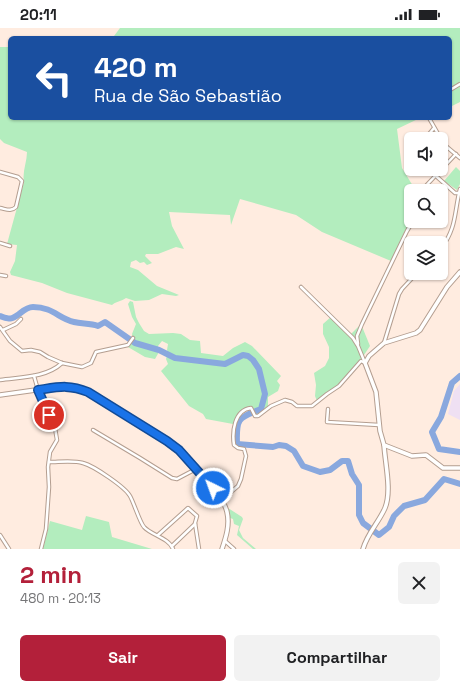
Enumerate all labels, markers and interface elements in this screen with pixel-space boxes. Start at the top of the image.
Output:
text: 20:11 [20,5,57,24]
text: 420 m [94,49,178,85]
icon: left [28,52,80,104]
text: Rua de São Sebastião [94,84,282,107]
map controls [404,132,448,280]
button: sound [404,132,448,176]
button: search [404,184,448,228]
button: layers [404,236,448,280]
pin [32,398,66,432]
icon: arrive [38,404,60,426]
position arrow [192,467,234,509]
text: 2 min [20,559,82,590]
button: close [398,562,440,604]
text: 480 m · 20:13 [20,590,101,607]
button: Sair [20,635,226,681]
button: Compartilhar [234,635,440,681]

